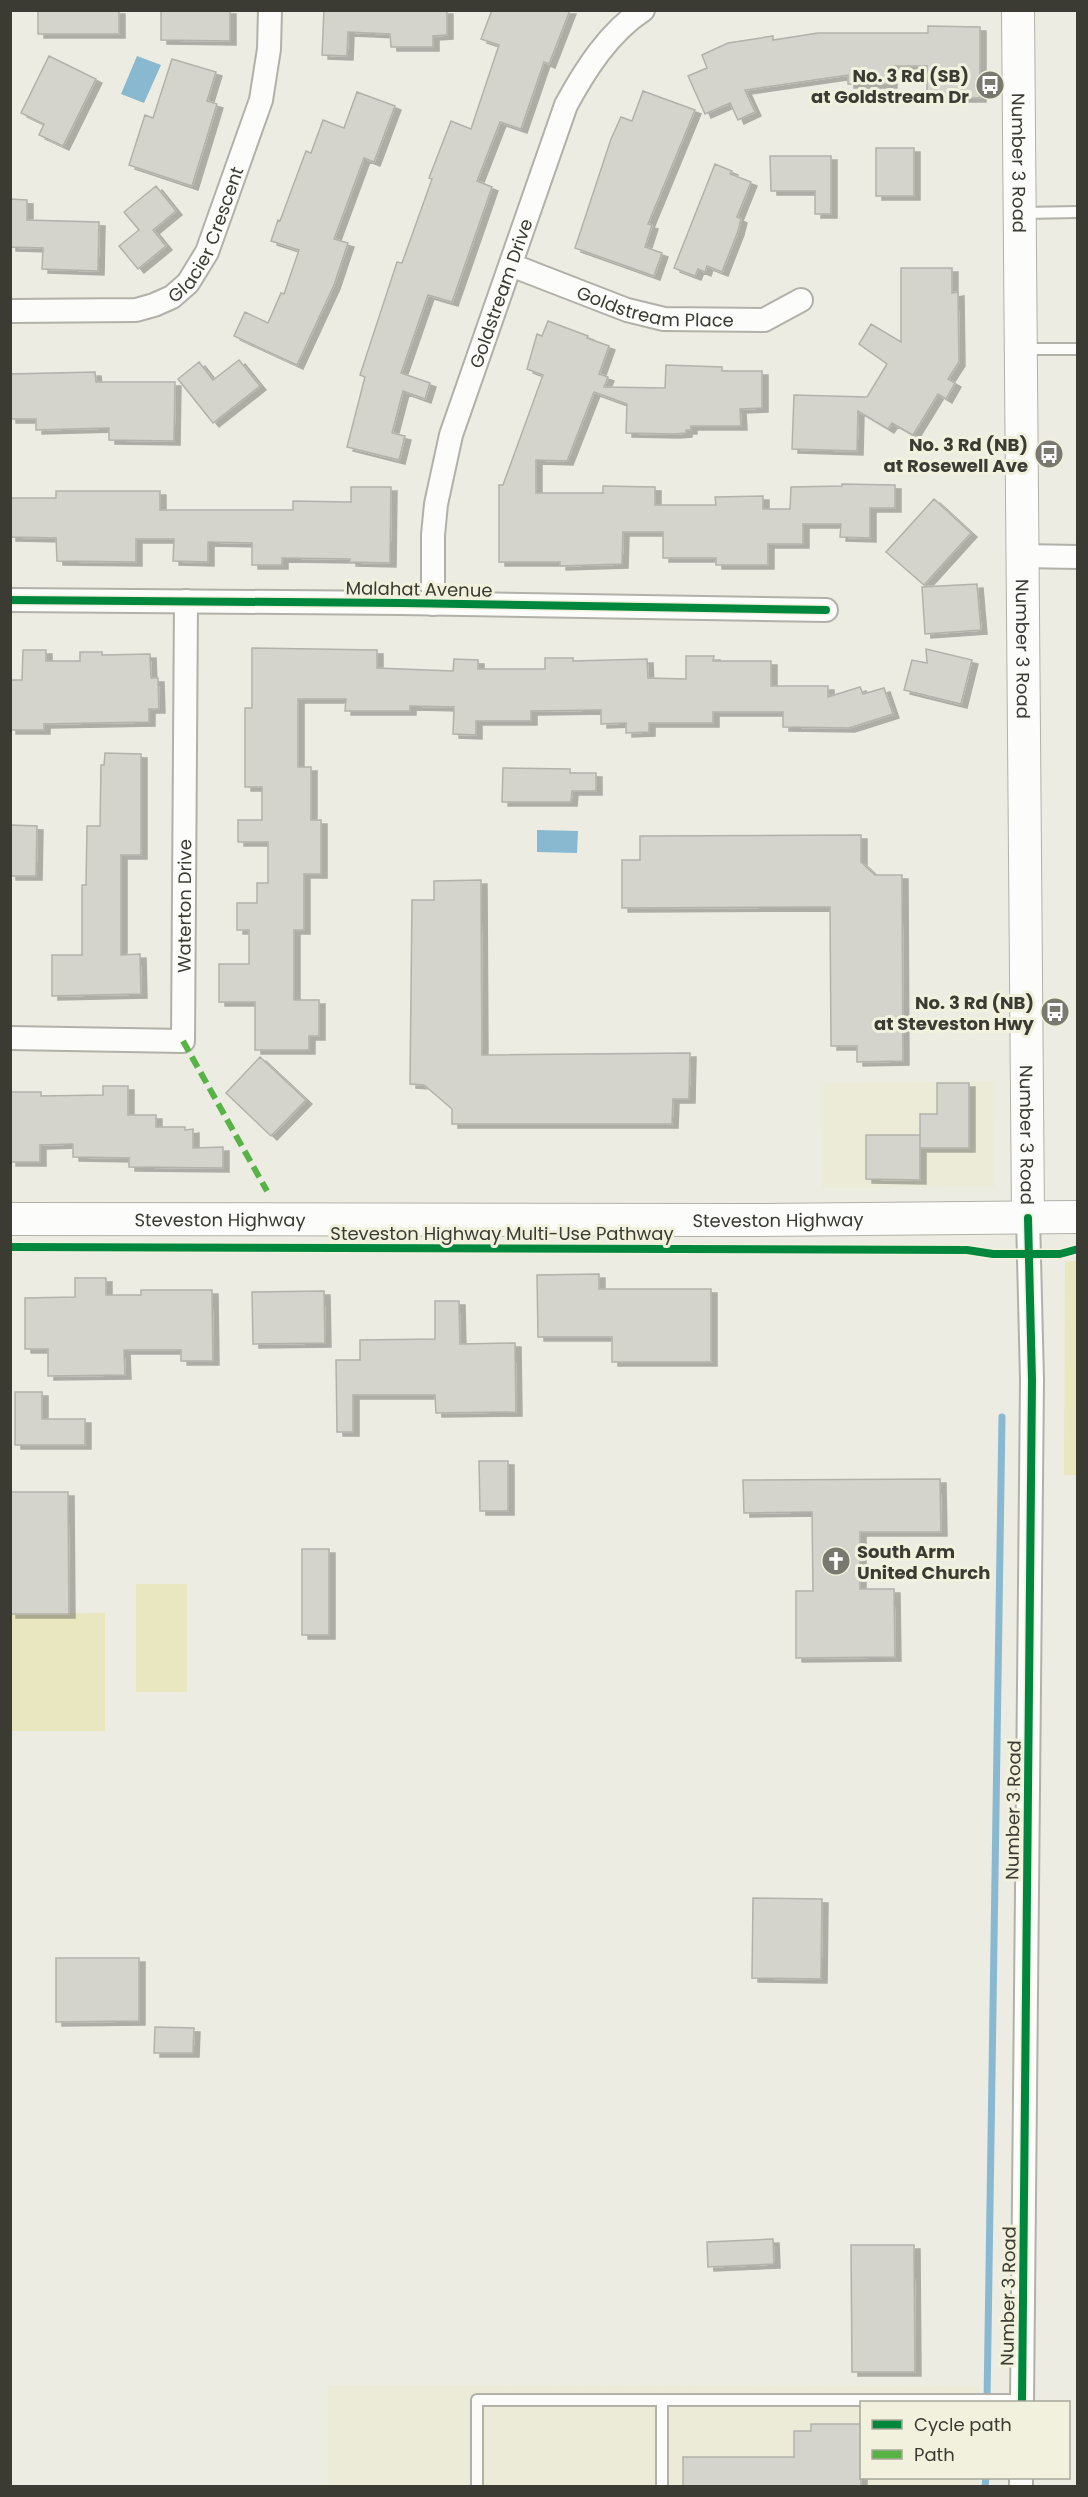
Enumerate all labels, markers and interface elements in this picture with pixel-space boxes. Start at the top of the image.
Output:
place label: No. 3 Rd (SB) at Goldstream Dr [811,63,969,109]
bus stop icon: No. 3 Rd (SB) at Goldstream Dr [974,69,1006,101]
street label: Number 3 Road [1006,93,1032,233]
street label: Glacier Crescent [162,163,249,308]
street label: Goldstream Drive [463,215,538,371]
street label: Goldstream Place [573,279,734,332]
place label: No. 3 Rd (NB) at Rosewell Ave [884,432,1028,478]
bus stop icon: No. 3 Rd (NB) at Rosewell Ave [1033,438,1065,470]
street label: Malahat Avenue [345,575,493,603]
street label: Number 3 Road [1010,579,1036,719]
street label: Waterton Drive [171,839,197,973]
place label: No. 3 Rd (NB) at Steveston Hwy [874,990,1035,1036]
bus stop icon: No. 3 Rd (NB) at Steveston Hwy [1039,996,1071,1028]
street label: Number 3 Road [1014,1065,1040,1205]
street label: Steveston Highway [692,1206,864,1233]
street label: Steveston Highway [134,1207,306,1232]
street label: Steveston Highway Multi-Use Pathway [330,1221,674,1246]
place label: South Arm United Church [857,1539,990,1585]
church icon: South Arm United Church [820,1545,852,1577]
street label: Number 3 Road [999,1740,1027,1880]
street label: Number 3 Road [994,2226,1022,2366]
legend [860,2401,1070,2479]
text: Cycle path [914,2412,1012,2437]
text: Path [914,2442,955,2467]

